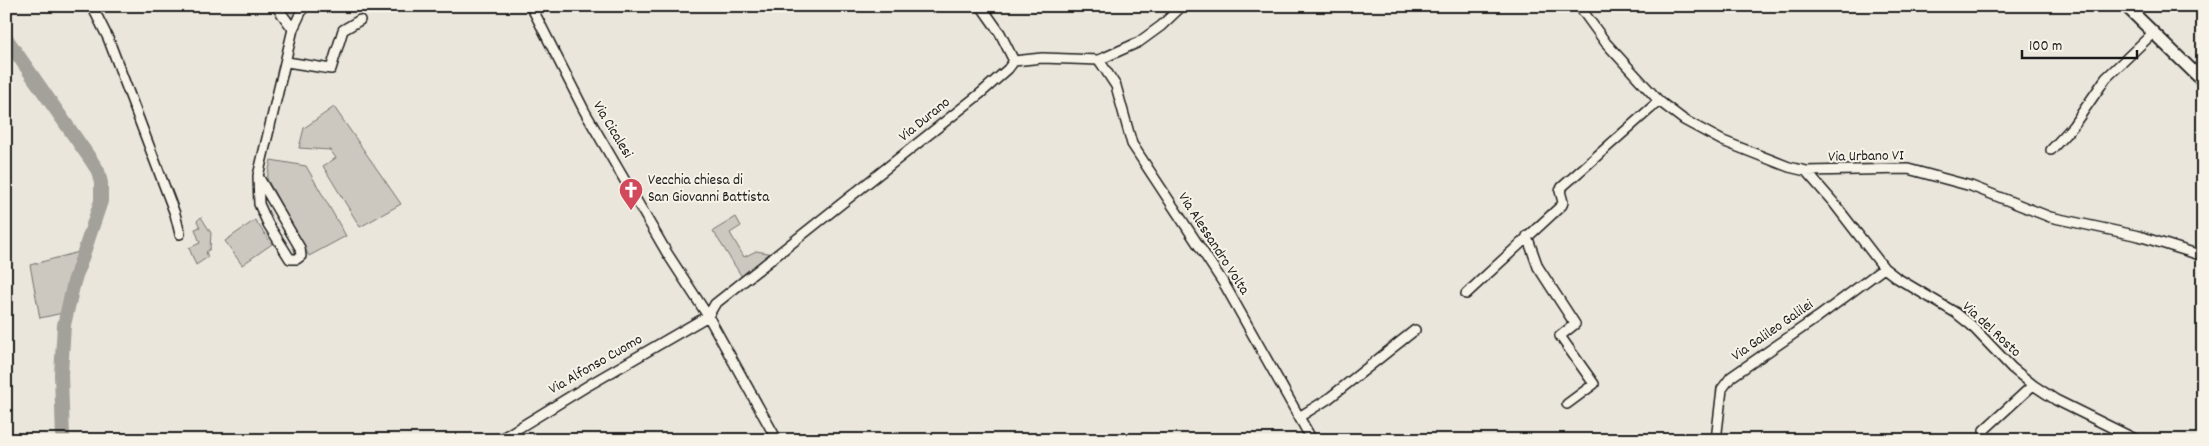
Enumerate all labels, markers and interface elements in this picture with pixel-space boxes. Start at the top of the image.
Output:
scale bar [2022,28,2136,60]
text: 100 m [2029,36,2062,58]
street label: Via Durano [894,92,956,148]
street label: Via Cicalesi [586,97,638,163]
street label: Via Urbano VI [1828,145,1904,169]
place label: Vecchia chiesa di San Giovanni Battista [648,170,770,209]
church icon: Vecchia chiesa di San Giovanni Battista [618,177,644,211]
street label: Via Alessandro Volta [1172,188,1255,300]
street label: Via Galileo Galilei [1728,294,1819,367]
street label: Via del Rosto [1957,297,2026,363]
street label: Via Alfonso Cuomo [545,329,647,401]

